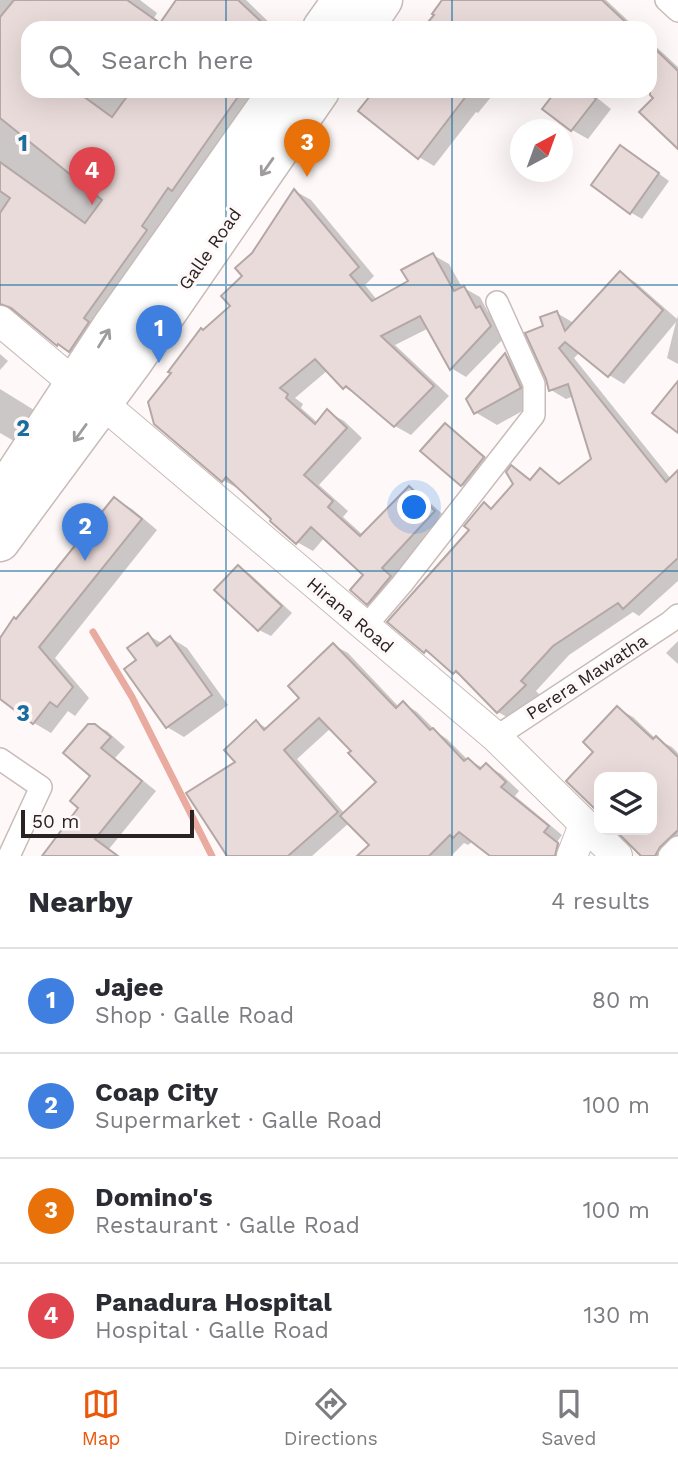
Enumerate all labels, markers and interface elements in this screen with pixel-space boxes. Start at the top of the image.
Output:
search box [21,21,657,98]
icon: search [45,41,83,79]
text: Search here [101,45,253,75]
pin: 3 [284,119,330,177]
north arrow [510,119,573,182]
text: 1 [18,130,28,157]
pin: 4 [69,147,115,205]
one-way arrow [260,157,274,176]
street label: Galle Road [174,204,245,294]
pin: 1 [136,305,182,363]
one-way arrow [98,328,112,348]
text: 2 [16,415,30,442]
one-way arrow [73,424,88,443]
your location [397,490,431,524]
pin: 2 [62,503,108,561]
street label: Hirana Road [303,572,398,657]
street label: Perera Mawatha [522,630,651,724]
text: 3 [16,700,30,727]
map controls [594,772,657,835]
button: layers [594,772,657,835]
scale bar [21,807,194,839]
text: 50 m [32,810,79,833]
text: Nearby [28,884,133,919]
text: 4 results [551,888,650,915]
text: Jajee [95,972,164,1002]
text: 1 [46,987,56,1014]
text: 80 m [592,987,650,1014]
text: Shop · Galle Road [95,1002,294,1029]
text: Coap City [95,1077,218,1107]
text: 2 [44,1092,58,1119]
text: 100 m [583,1092,650,1119]
text: Supermarket · Galle Road [95,1107,382,1134]
text: Domino's [95,1182,213,1212]
text: 3 [44,1197,58,1224]
text: 100 m [583,1197,650,1224]
text: Restaurant · Galle Road [95,1212,360,1239]
text: Panadura Hospital [95,1287,332,1317]
text: 4 [44,1302,58,1329]
text: 130 m [584,1302,650,1329]
text: Hospital · Galle Road [95,1317,329,1344]
tab: Map [82,1385,120,1450]
tab: Directions [284,1385,378,1450]
tab: Saved [541,1385,596,1450]

